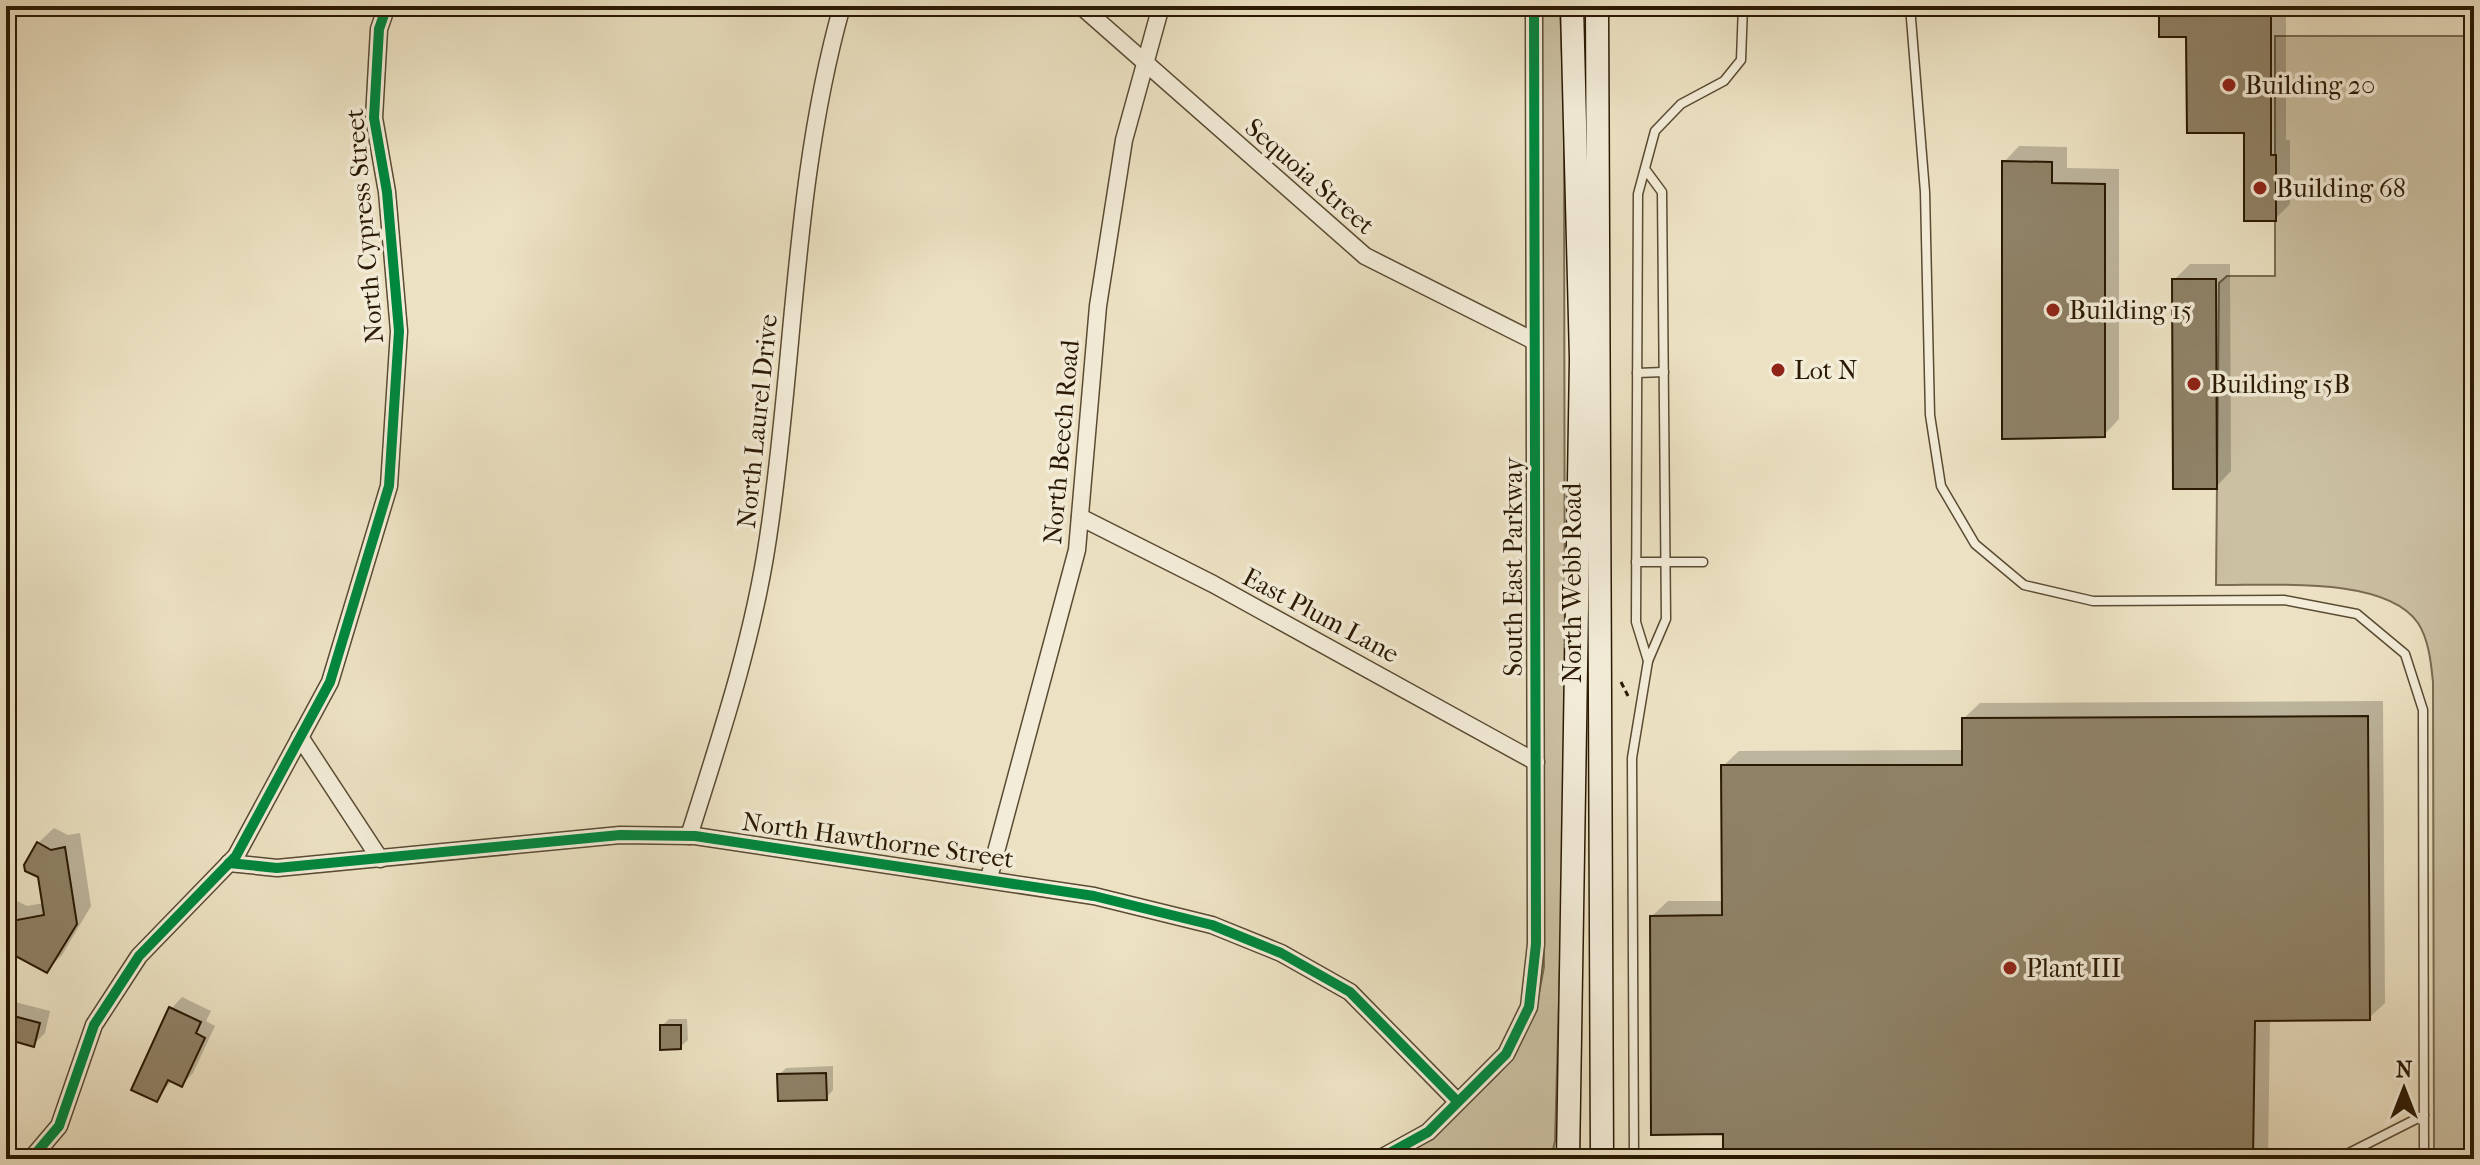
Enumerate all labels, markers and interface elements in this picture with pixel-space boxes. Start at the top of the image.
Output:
place label: Building 20 [2245,70,2375,101]
marker: Building 20 [2220,76,2238,94]
street label: North Cypress Street [339,107,390,345]
street label: Sequoia Street [1239,112,1381,241]
place label: Building 68 [2276,173,2406,204]
marker: Building 68 [2251,179,2269,197]
place label: Building 15 [2069,295,2192,326]
marker: Building 15 [2044,301,2062,319]
street label: North Laurel Drive [731,312,784,530]
street label: North Beech Road [1037,338,1086,545]
place label: Lot N [1794,355,1858,386]
marker: Lot N [1769,361,1787,379]
place label: Building 15B [2210,369,2350,400]
marker: Building 15B [2185,375,2203,393]
street label: South East Parkway [1498,456,1529,677]
street label: North Webb Road [1557,482,1588,683]
street label: East Plum Lane [1237,561,1404,670]
street label: North Hawthorne Street [740,806,1017,875]
place label: Plant III [2026,953,2121,984]
marker: Plant III [2001,959,2019,977]
north arrow [2364,1049,2444,1129]
text: N [2396,1057,2413,1083]

